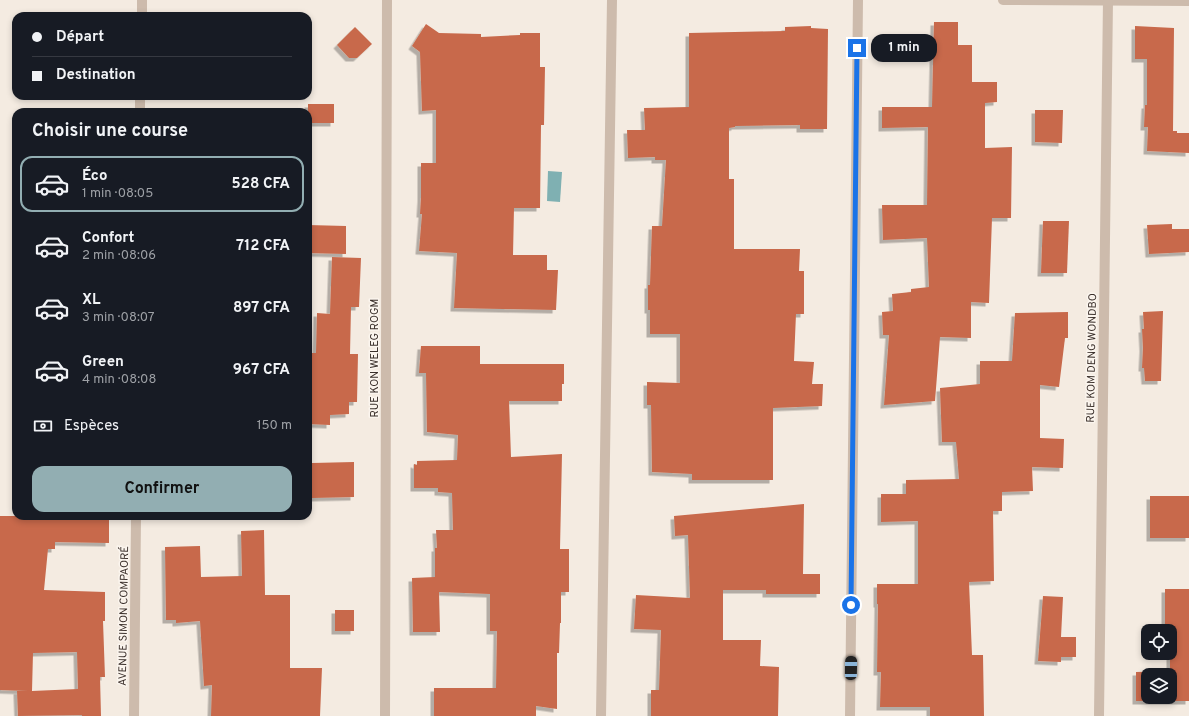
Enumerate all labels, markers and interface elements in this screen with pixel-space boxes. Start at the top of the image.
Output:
text: Départ [56,28,104,47]
callout: 1 min [871,34,937,62]
route end [848,39,866,57]
text: 1 min [888,40,920,56]
text: Destination [56,66,136,85]
text: Choisir une course [32,120,188,143]
icon: car [34,166,70,202]
text: Éco [82,167,107,186]
text: 528 CFA [232,175,290,194]
text: 1 min · 08:05 [82,186,153,202]
icon: car [34,228,70,264]
text: Confort [82,229,134,248]
text: 712 CFA [236,237,290,256]
text: 2 min · 08:06 [82,248,156,264]
icon: car [34,290,70,326]
text: XL [82,291,100,310]
street label: RUE KOM DENG WONDBO [1084,293,1100,423]
text: 897 CFA [233,299,290,318]
street label: RUE KON WELEG ROGM [368,299,382,417]
text: 3 min · 08:07 [82,310,155,326]
icon: car [34,352,70,388]
text: Green [82,353,124,372]
text: 967 CFA [233,361,290,380]
text: 4 min · 08:08 [82,372,156,388]
icon: cash [32,415,54,437]
text: Espèces [64,417,119,436]
text: 150 m [257,418,292,434]
button: Confirmer [32,466,292,512]
street label: AVENUE SIMON COMPAORÉ [115,546,132,686]
route start [842,596,860,614]
map controls [1141,624,1177,704]
button: locate [1141,624,1177,660]
car [845,656,857,680]
button: layers [1141,668,1177,704]

